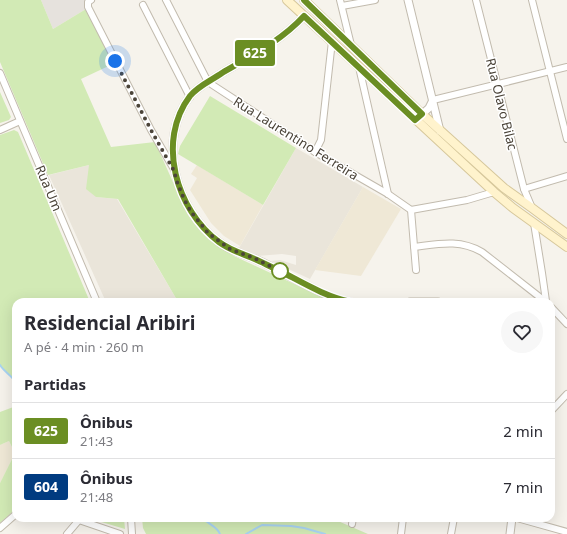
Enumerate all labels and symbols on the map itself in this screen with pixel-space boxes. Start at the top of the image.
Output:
line badge: 625 [232,40,278,66]
your location [105,51,125,71]
street label: Rua Olavo Bilac [482,56,522,152]
street label: Rua Laurentino Ferreira [230,92,362,184]
street label: Rua Um [31,162,67,214]
unlabelled marker [271,262,289,280]

